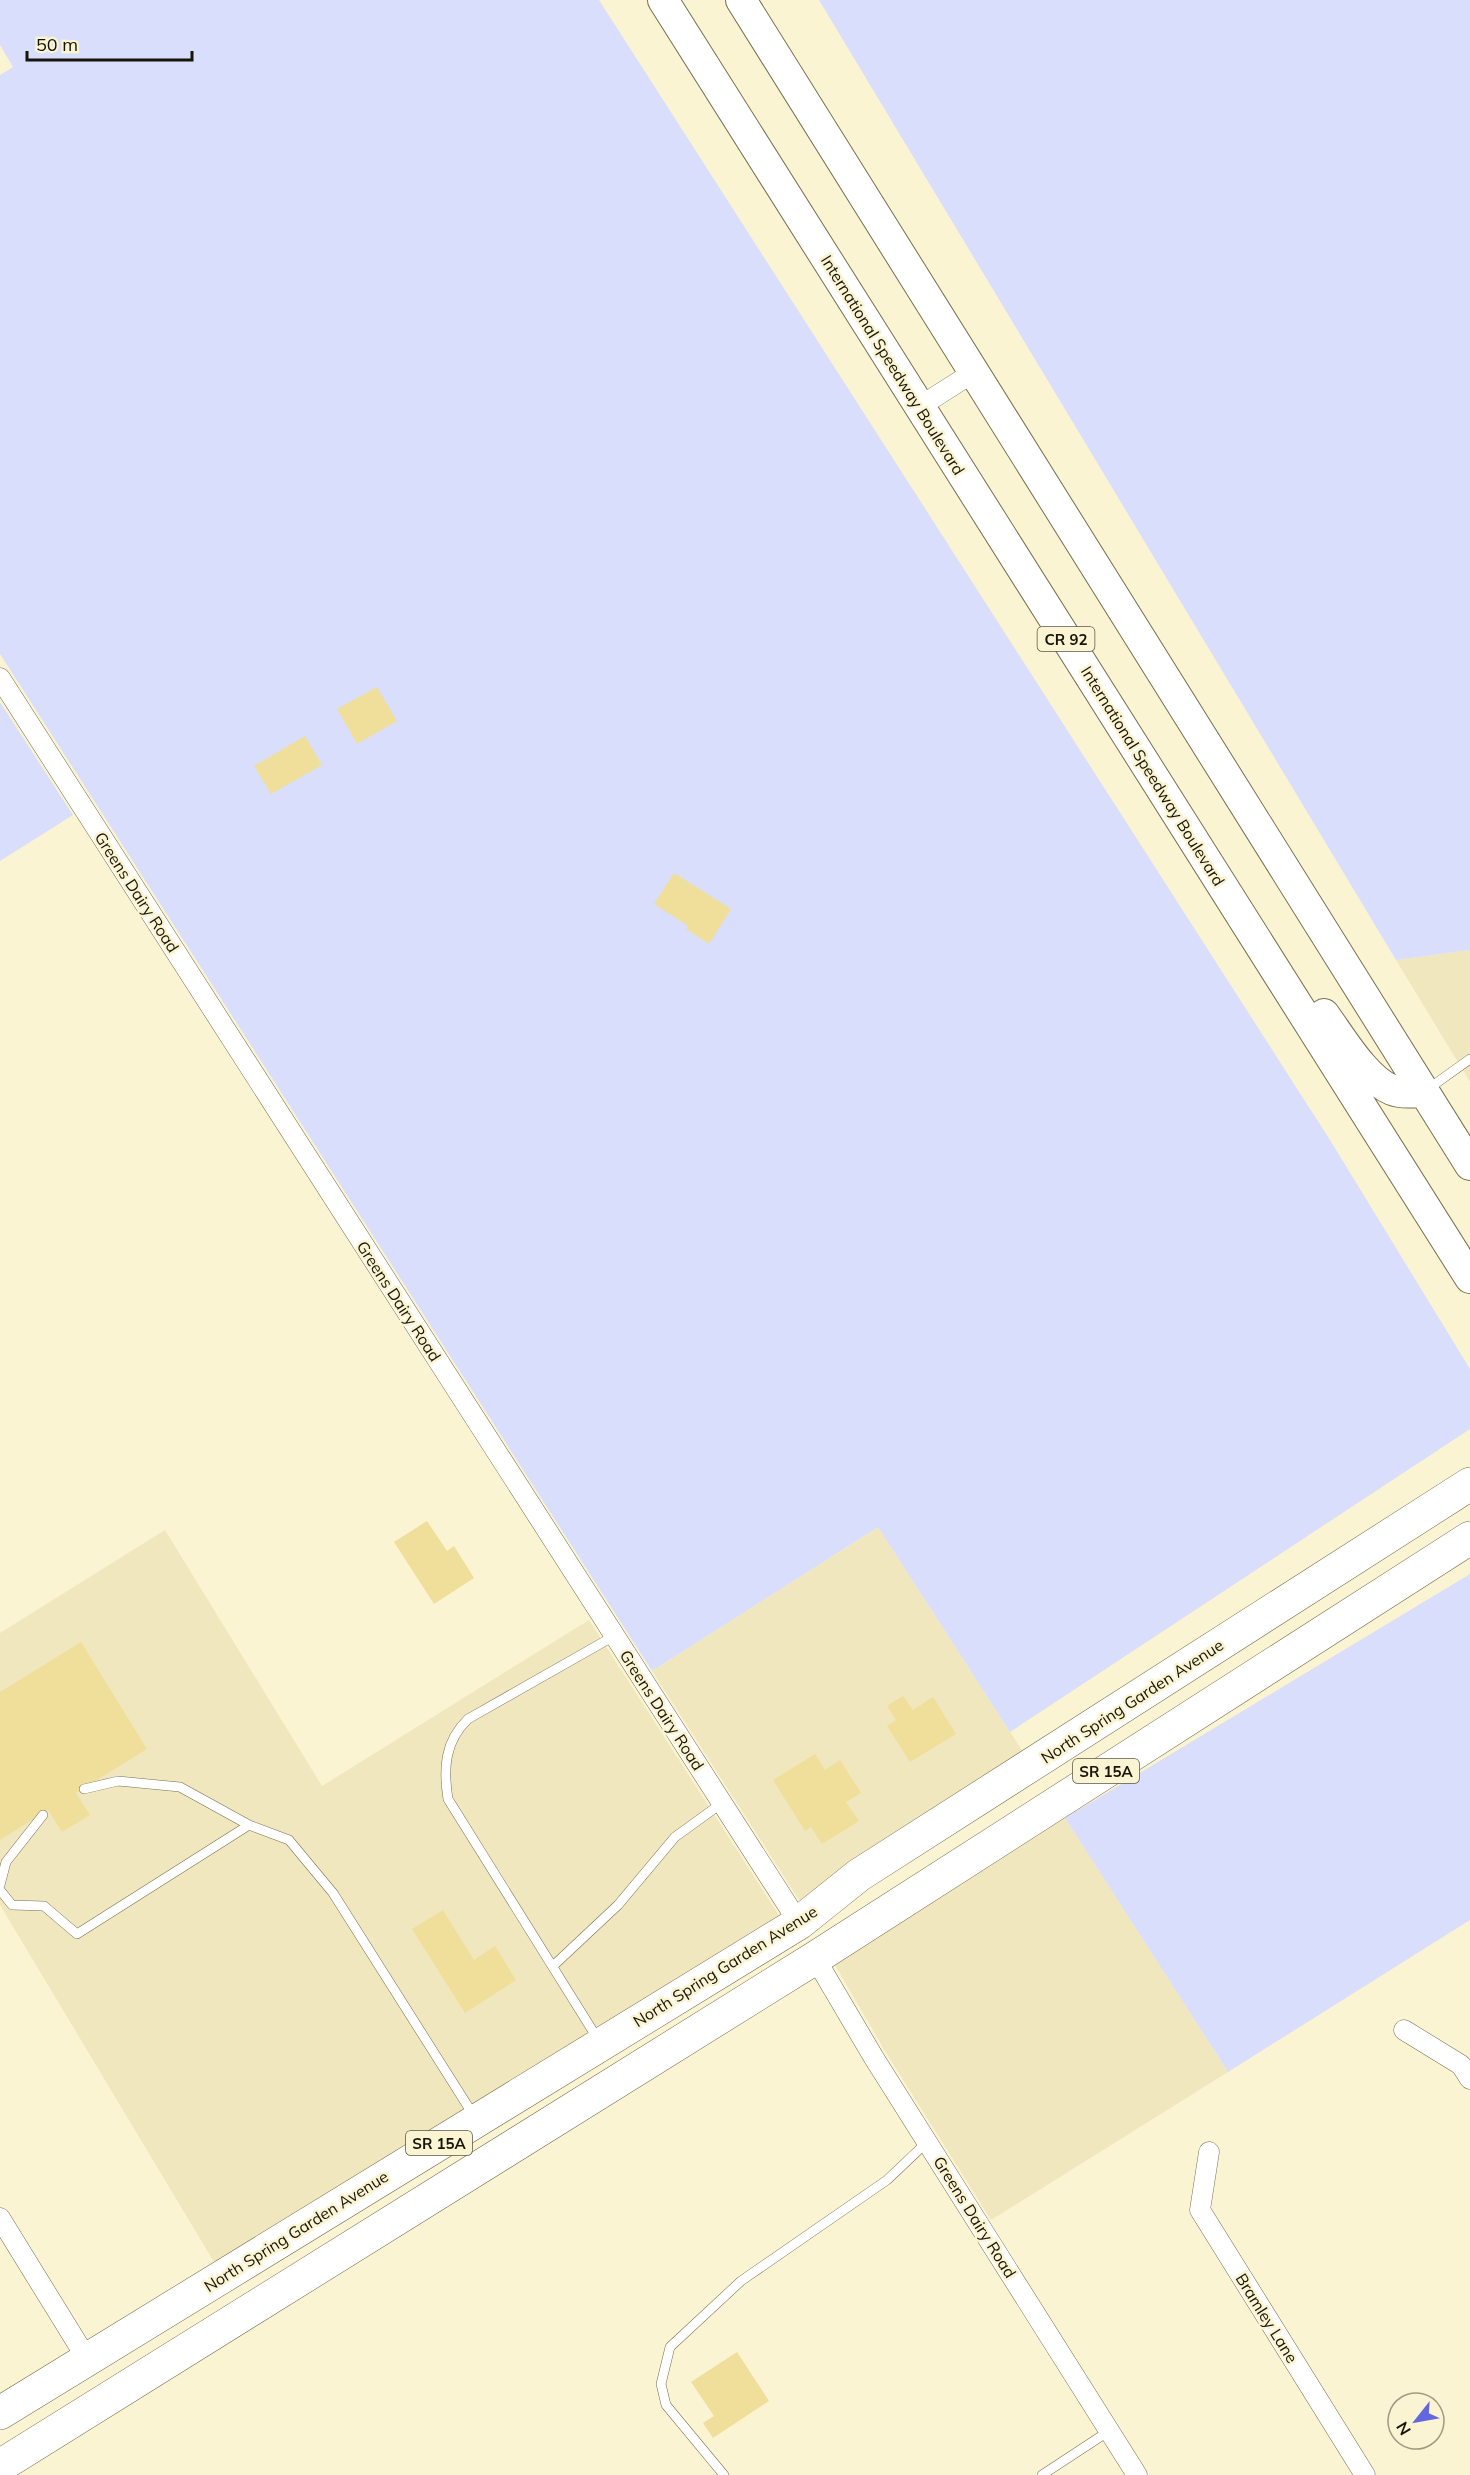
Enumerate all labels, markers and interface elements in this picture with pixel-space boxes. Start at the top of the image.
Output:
scale bar [27,24,192,62]
text: 50 m [36,33,78,56]
street label: International Speedway Boulevard [817,251,969,479]
road number: CR 92 [1038,627,1094,651]
street label: International Speedway Boulevard [1077,662,1229,890]
street label: Greens Dairy Road [91,828,183,956]
street label: Greens Dairy Road [353,1237,445,1365]
street label: North Spring Garden Avenue [1037,1634,1227,1768]
street label: Greens Dairy Road [616,1646,708,1774]
road number: SR 15A [1073,1759,1139,1783]
street label: North Spring Garden Avenue [629,1901,821,2031]
road number: SR 15A [406,2131,472,2155]
street label: Greens Dairy Road [929,2152,1021,2282]
street label: North Spring Garden Avenue [200,2166,392,2296]
street label: Bramley Lane [1232,2270,1302,2366]
north arrow [1386,2391,1446,2451]
text: N [1391,2418,1415,2439]

